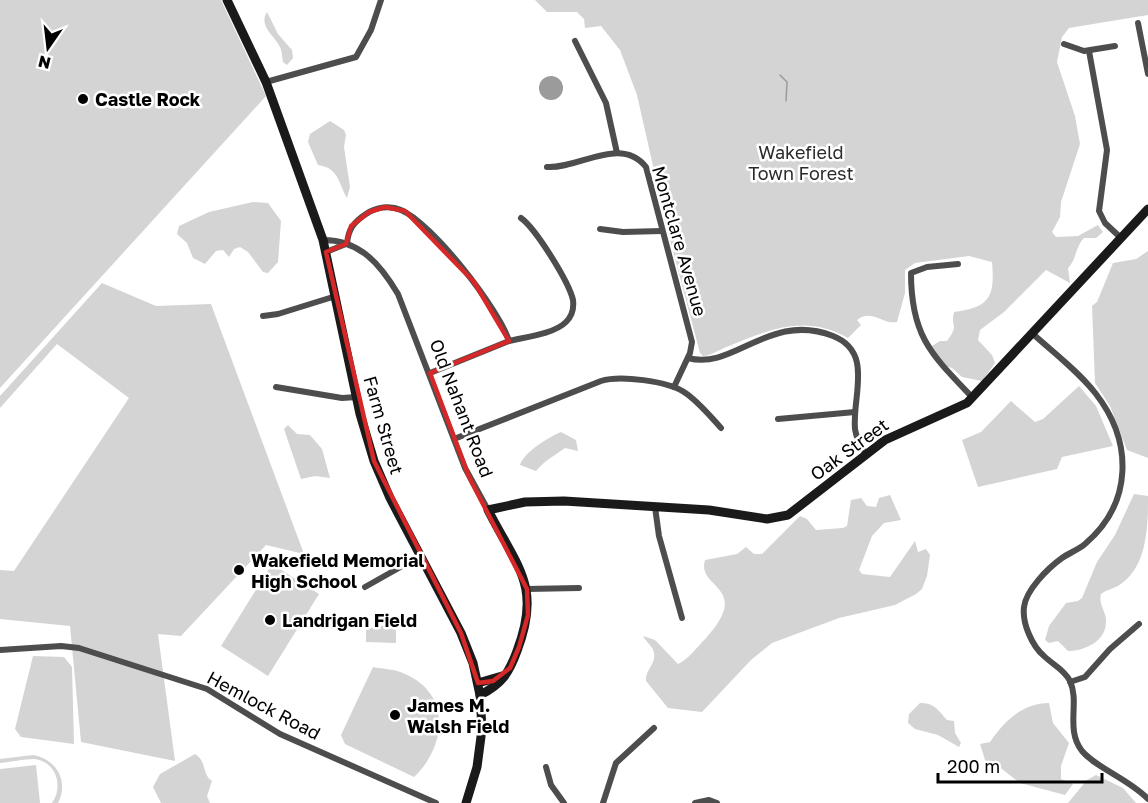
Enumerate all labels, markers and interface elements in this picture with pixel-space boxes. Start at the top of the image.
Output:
north arrow [18,18,78,78]
text: N [36,51,53,74]
place label: Castle Rock [95,88,201,110]
marker: Castle Rock [76,92,90,106]
park label: Wakefield Town Forest [748,141,854,184]
street label: Montclare Avenue [648,163,712,319]
street label: Old Nahant Road [426,336,498,480]
street label: Farm Street [359,373,409,477]
street label: Oak Street [806,413,892,485]
place label: Wakefield Memorial High School [251,549,424,592]
marker: Wakefield Memorial High School [232,563,246,577]
place label: Landrigan Field [282,609,417,631]
marker: Landrigan Field [263,613,277,627]
street label: Hemlock Road [204,666,324,744]
place label: James M. Walsh Field [407,694,509,737]
marker: James M. Walsh Field [388,708,402,722]
scale bar [938,746,1102,784]
text: 200 m [947,755,1000,777]

